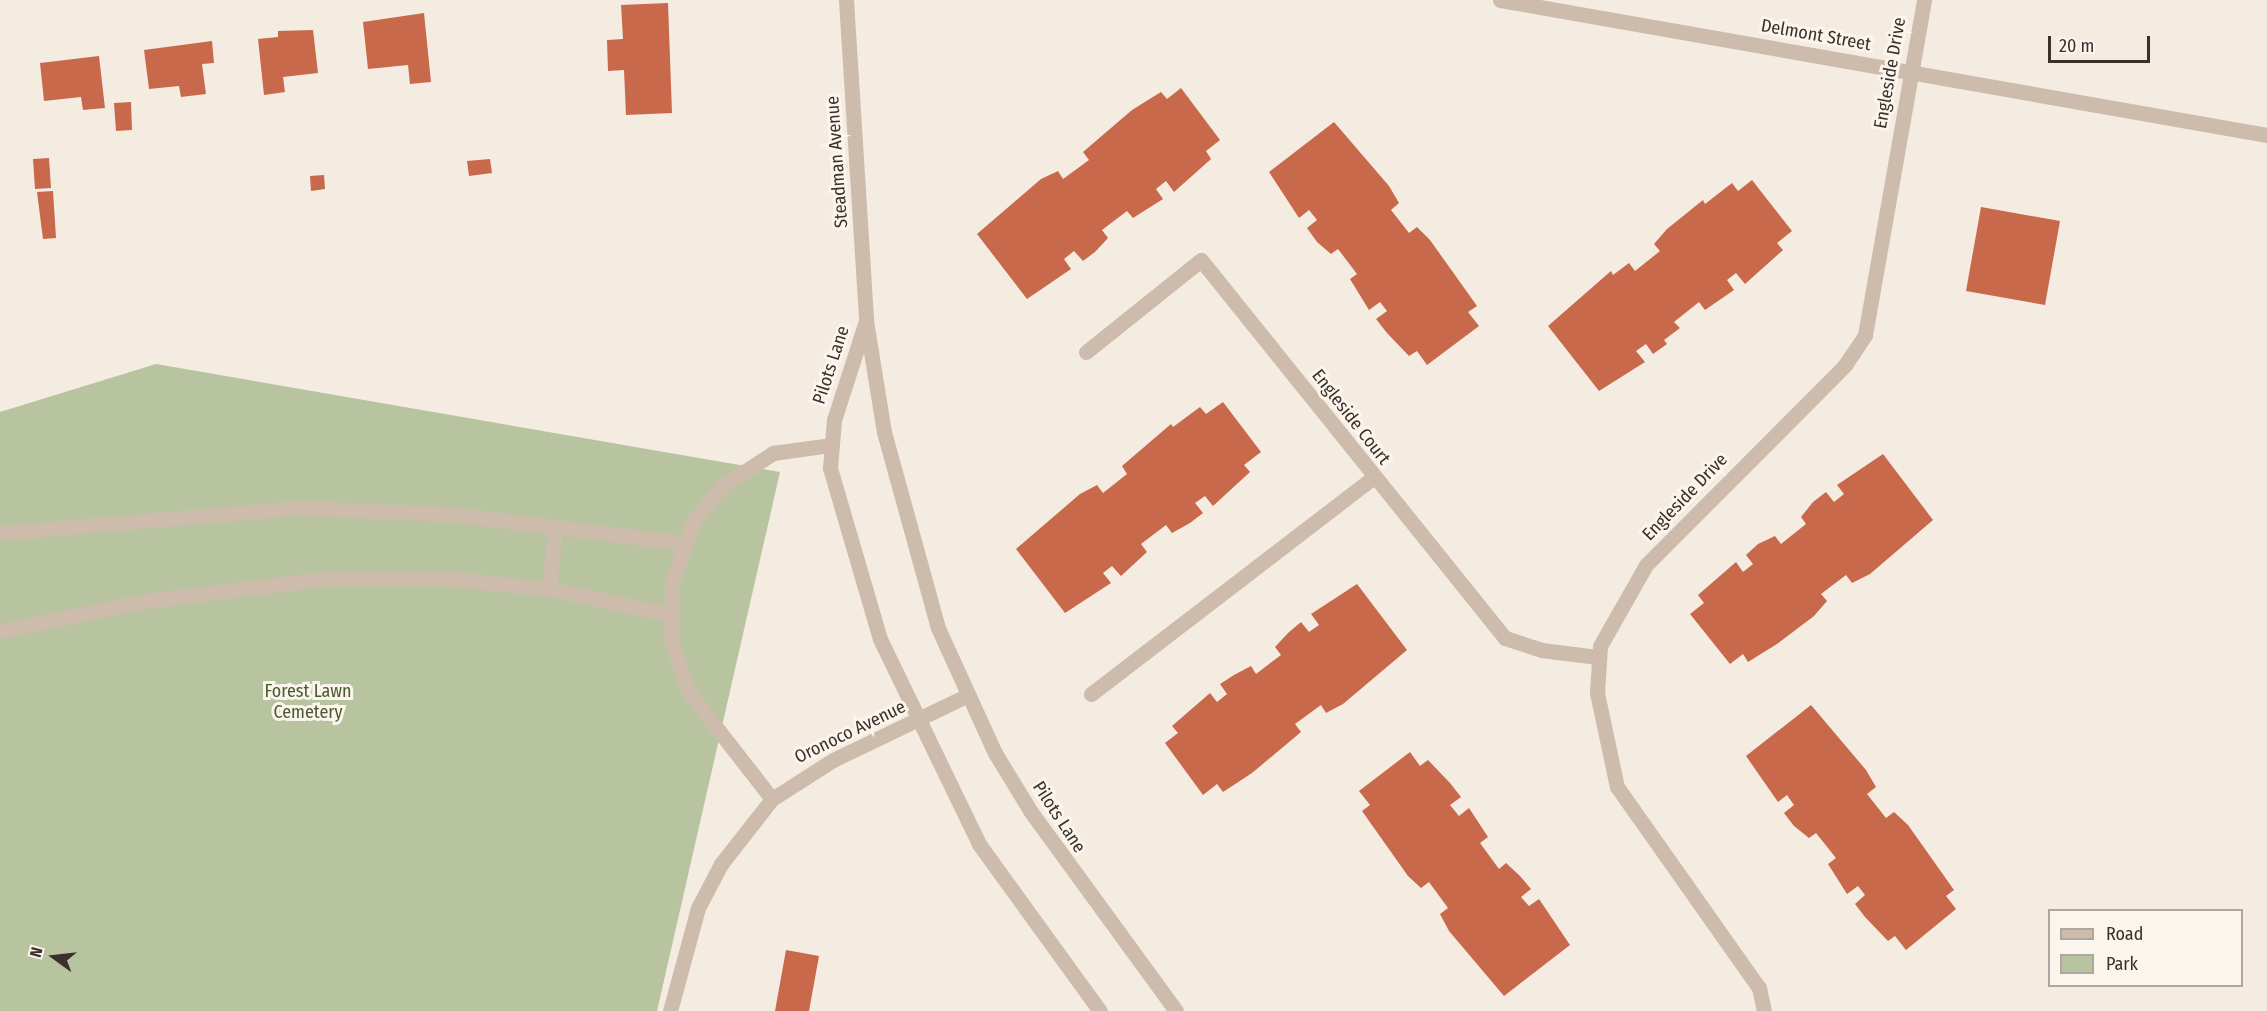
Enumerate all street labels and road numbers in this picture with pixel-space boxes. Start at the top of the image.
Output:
street label: Delmont Street [1759,15,1873,55]
street label: Engleside Drive [1870,16,1910,130]
street label: Steadman Avenue [822,95,852,229]
street label: Pilots Lane [808,323,854,407]
street label: Engleside Court [1307,365,1395,469]
street label: Engleside Drive [1638,449,1732,545]
street label: Oronoco Avenue [791,696,909,768]
street label: Pilots Lane [1028,777,1090,857]

